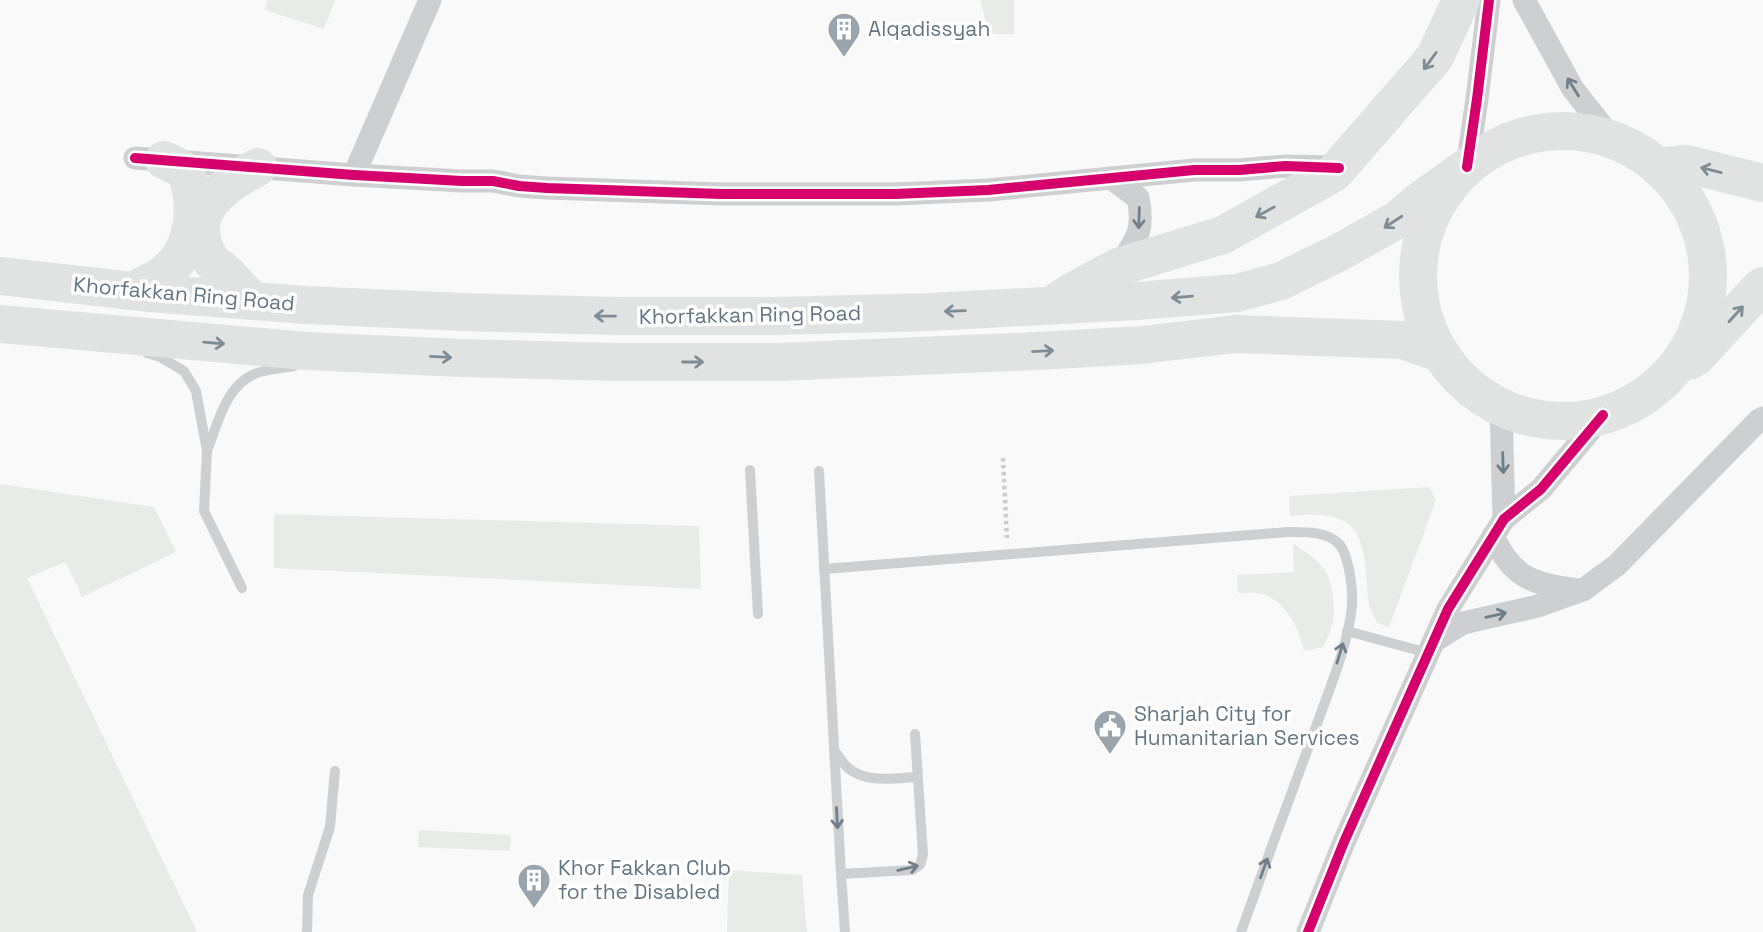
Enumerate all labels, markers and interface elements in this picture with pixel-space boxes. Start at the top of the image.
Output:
building icon: Alqadissyah [825,10,863,59]
place label: Alqadissyah [868,15,990,42]
one-way arrow [1423,51,1438,69]
one-way arrow [1566,77,1580,97]
one-way arrow [1700,163,1723,176]
one-way arrow [1133,206,1146,229]
one-way arrow [1255,206,1276,219]
one-way arrow [1383,215,1403,229]
street label: Khorfakkan Ring Road [72,270,296,317]
one-way arrow [1171,291,1194,304]
street label: Khorfakkan Ring Road [639,299,861,330]
one-way arrow [943,304,966,317]
one-way arrow [1728,305,1744,323]
one-way arrow [594,309,617,322]
one-way arrow [203,337,225,350]
one-way arrow [1031,344,1054,357]
one-way arrow [430,350,453,363]
one-way arrow [682,355,705,369]
one-way arrow [1496,451,1509,474]
one-way arrow [1484,608,1507,621]
one-way arrow [1335,643,1348,665]
place label: Sharjah City for Humanitarian Services [1134,700,1360,751]
public building icon: Sharjah City for Humanitarian Services [1091,707,1129,756]
one-way arrow [831,806,844,829]
place label: Khor Fakkan Club for the Disabled [558,854,731,905]
one-way arrow [1259,857,1271,879]
building icon: Khor Fakkan Club for the Disabled [515,861,553,910]
one-way arrow [896,861,919,875]

